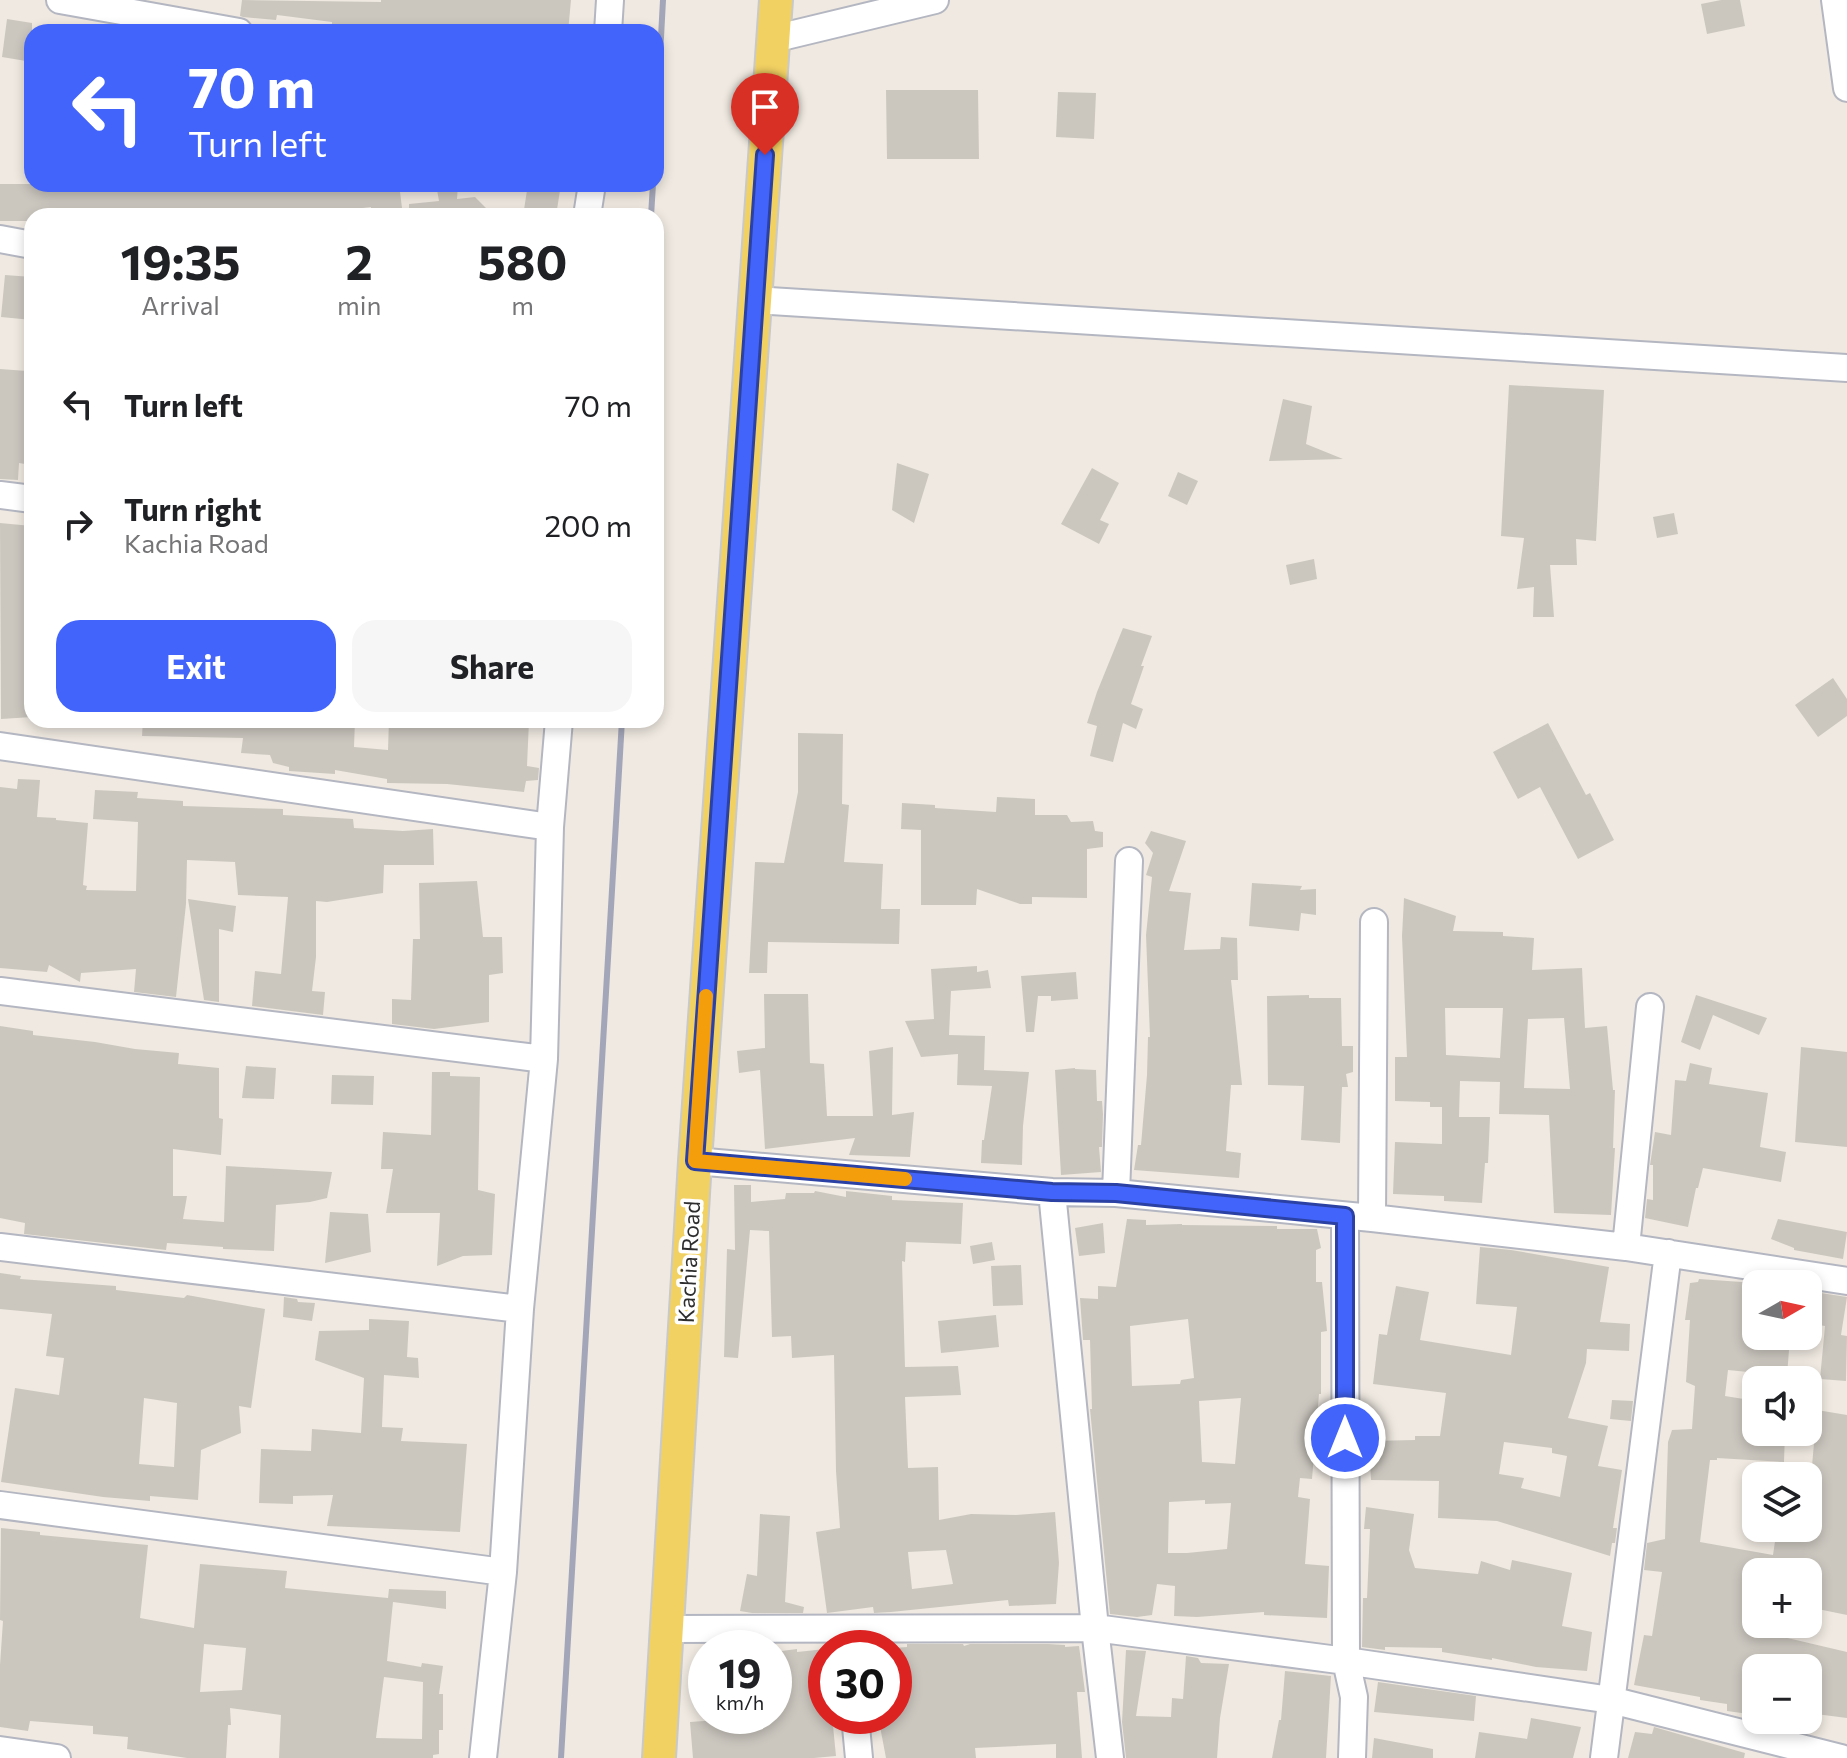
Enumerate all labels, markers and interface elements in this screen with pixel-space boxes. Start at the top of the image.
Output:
text: 70 m [188,51,315,120]
icon: left [56,56,160,160]
pin [731,73,799,155]
icon: arrive [743,85,787,129]
text: Turn left [188,120,327,164]
text: 19:35 [121,231,241,290]
text: 2 [346,231,373,290]
text: 580 [478,231,567,290]
text: Arrival [141,289,220,320]
text: min [337,289,381,320]
text: m [511,289,534,320]
icon: left [56,382,100,426]
text: Turn left [124,386,243,423]
text: 70 m [565,386,632,423]
text: Turn right [124,490,261,527]
icon: right [56,502,100,546]
text: 200 m [544,506,632,543]
text: Kachia Road [124,527,269,558]
button: Exit [56,620,336,712]
button: Share [352,620,632,712]
street label: Kachia Road [672,1200,705,1324]
north arrow [1742,1270,1822,1350]
map controls [1742,1270,1822,1734]
button: sound [1742,1366,1822,1446]
position arrow [1303,1396,1387,1480]
button: layers [1742,1462,1822,1542]
button: + [1742,1558,1822,1638]
speed limit sign: 30 [808,1630,912,1734]
text: 19 [719,1647,761,1696]
button: − [1742,1654,1822,1734]
text: km/h [716,1690,764,1714]

